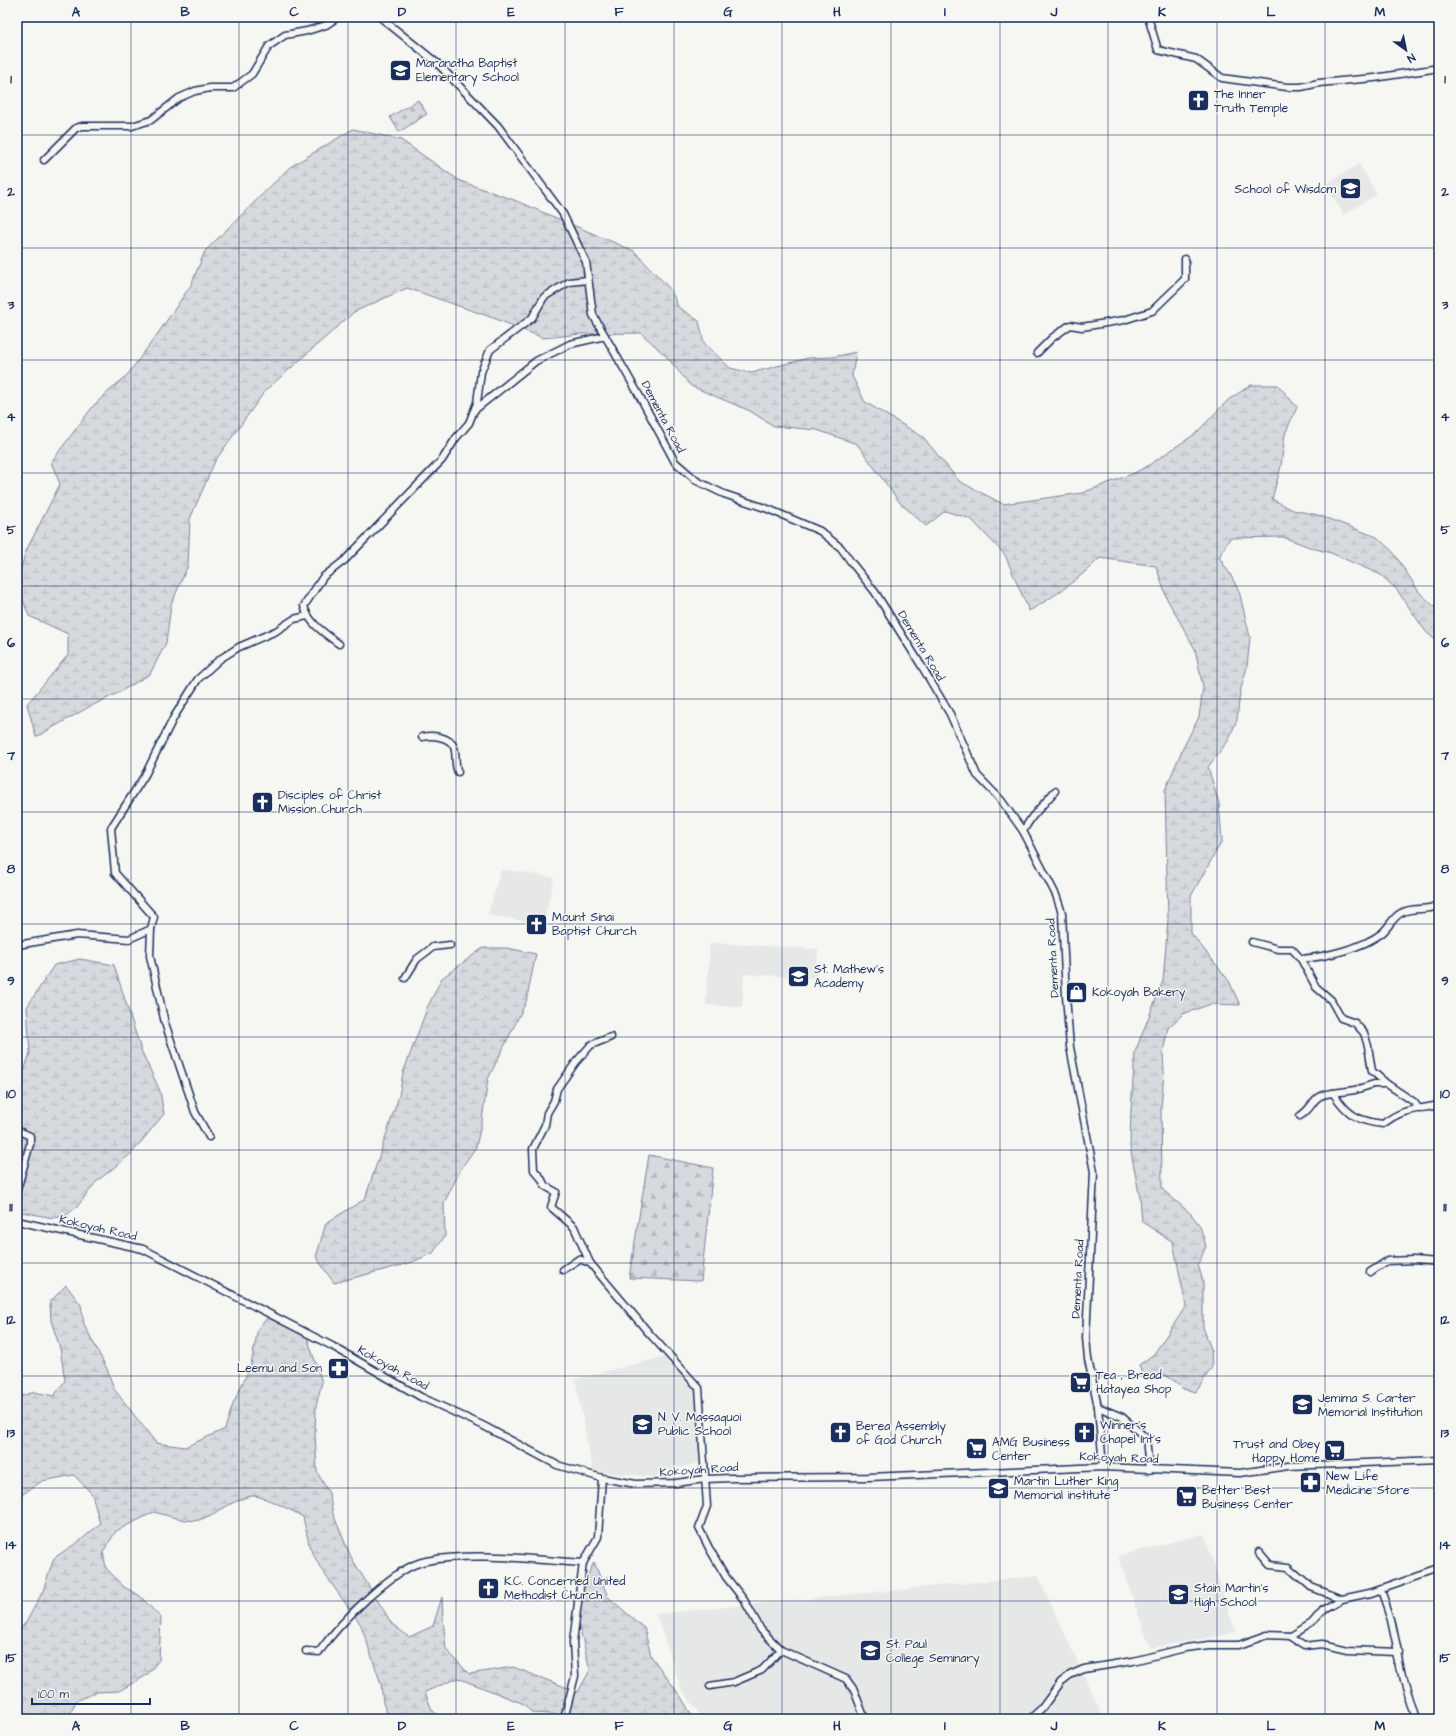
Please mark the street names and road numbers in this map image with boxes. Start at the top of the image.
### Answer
street label: Dementa Road [637,378,689,456]
street label: Dementa Road [893,608,949,684]
street label: Dementa Road [1042,918,1064,998]
street label: Kokoyah Road [57,1211,138,1246]
street label: Dementa Road [1067,1239,1089,1319]
street label: Kokoyah Road [354,1341,432,1395]
street label: Kokoyah Road [1079,1448,1159,1469]
street label: Kokoyah Road [659,1459,739,1482]

